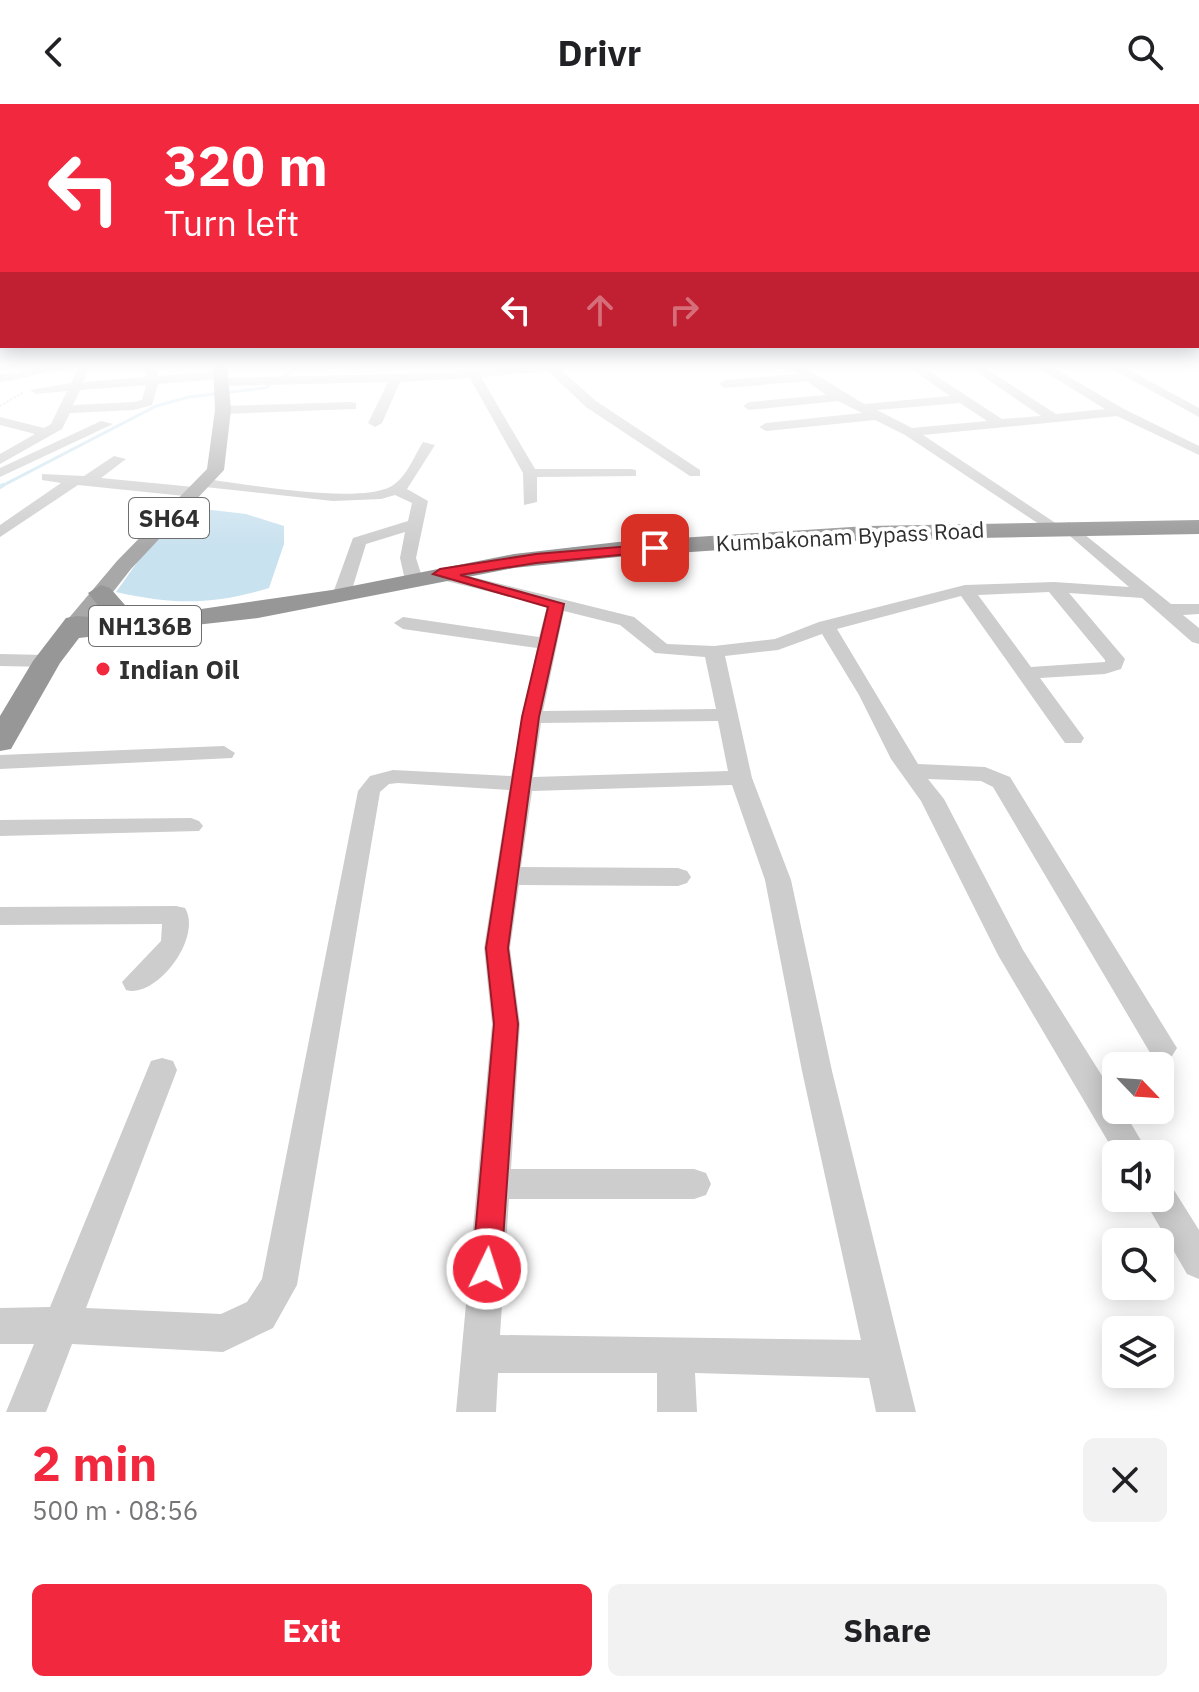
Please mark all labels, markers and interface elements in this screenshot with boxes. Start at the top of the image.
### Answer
text: Drivr [558,29,641,76]
icon: back [32,30,76,74]
icon: search [1123,30,1167,74]
text: 320 m [164,129,328,201]
icon: left [32,136,136,240]
text: Turn left [164,199,299,246]
icon: left [494,288,538,332]
icon: ahead [578,288,622,332]
icon: right [662,288,706,332]
road number: SH64 [129,498,209,538]
pin [621,514,689,582]
street label: Kumbakonam Bypass Road [715,514,985,558]
icon: arrive [633,526,677,570]
road number: NH136B [89,606,201,646]
place label: Indian Oil [119,652,239,686]
marker: Indian Oil [94,660,112,678]
north arrow [1102,1052,1174,1124]
map controls [1102,1052,1174,1388]
button: sound [1102,1140,1174,1212]
position arrow [445,1227,529,1311]
button: search [1102,1228,1174,1300]
button: layers [1102,1316,1174,1388]
text: 2 min [32,1432,157,1494]
button: close [1083,1438,1167,1522]
text: 500 m · 08:56 [32,1493,198,1527]
button: Exit [32,1584,592,1676]
button: Share [608,1584,1167,1676]

